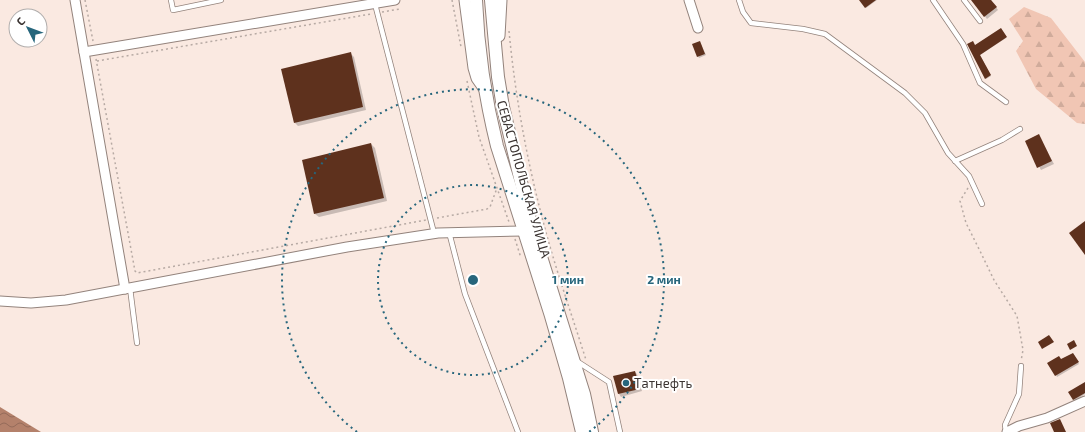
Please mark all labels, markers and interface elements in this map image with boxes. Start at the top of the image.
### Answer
north arrow [8,8,48,48]
text: С [13,14,28,28]
street label: СЕВАСТОПОЛЬСКАЯ УЛИЦА [494,98,554,260]
text: 1 мин [552,272,584,286]
text: 2 мин [647,272,681,286]
centre of rings [466,273,480,287]
place label: Татнефть [634,375,692,391]
marker: Татнефть [621,378,631,388]

